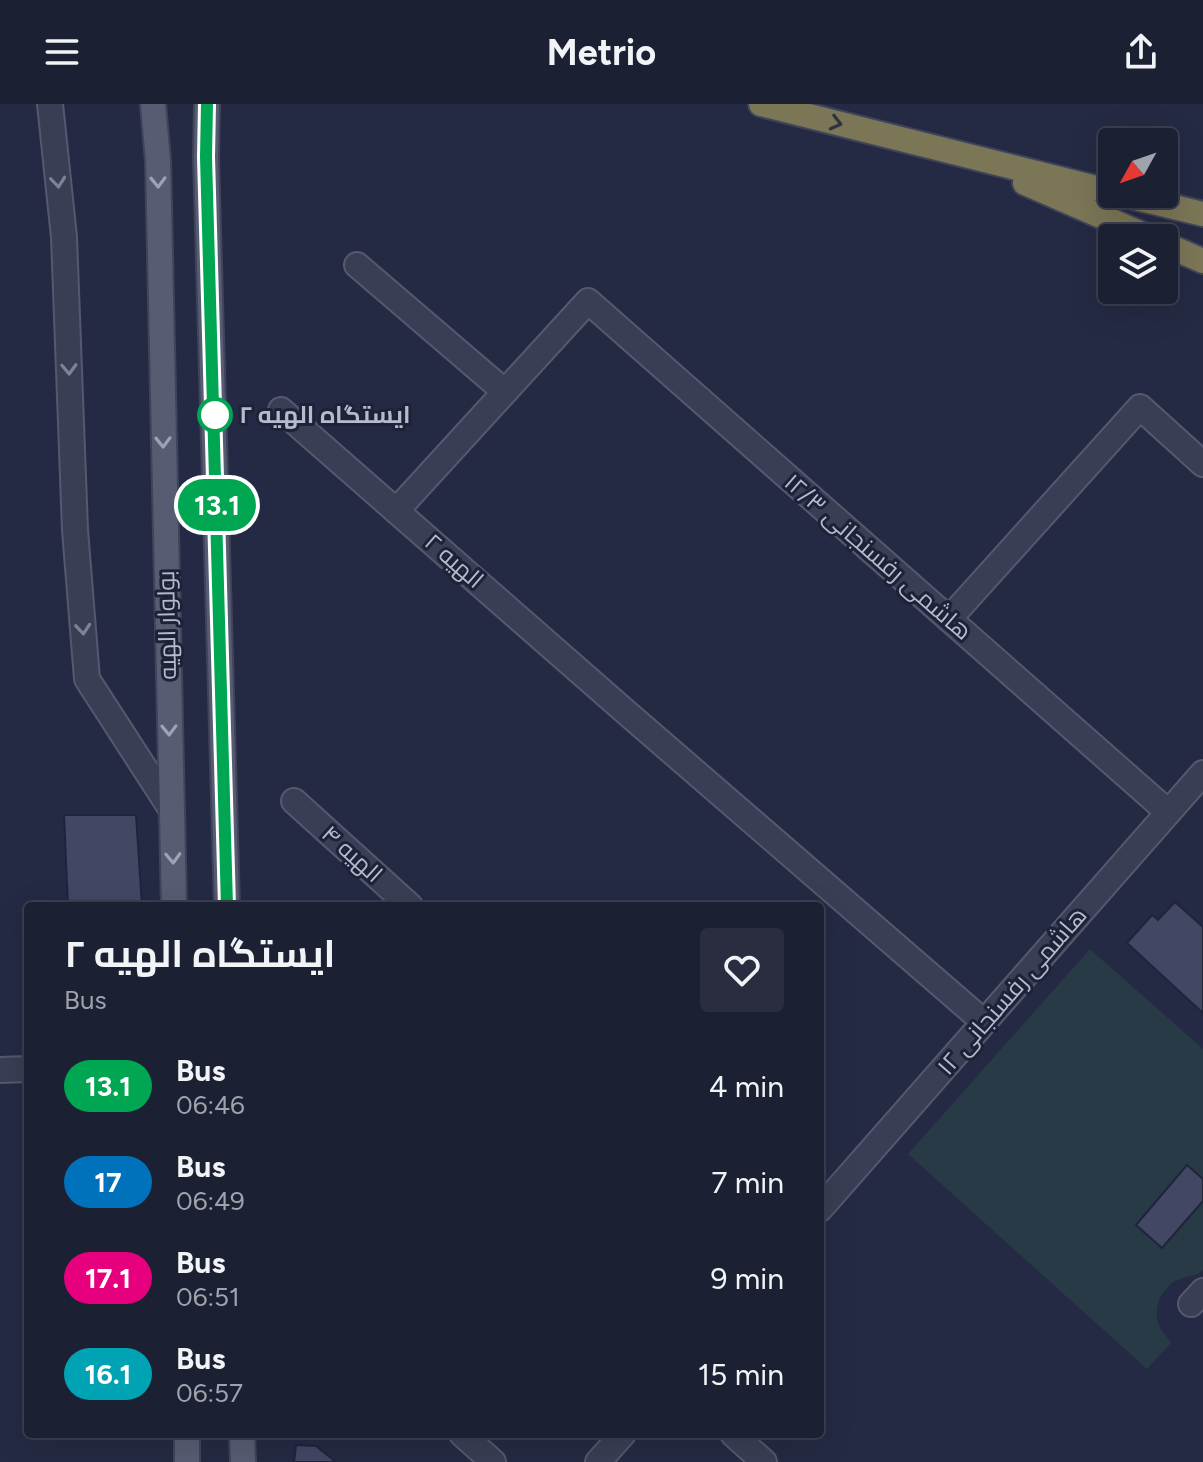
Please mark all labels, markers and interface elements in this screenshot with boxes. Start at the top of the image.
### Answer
icon: menu [40,30,84,74]
icon: share [1119,30,1163,74]
text: Metrio [547,31,656,74]
one-way arrow [829,114,843,131]
north arrow [1098,128,1178,208]
map controls [1098,128,1178,304]
one-way arrow [49,176,66,189]
one-way arrow [150,176,167,189]
button: layers [1098,224,1178,304]
one-way arrow [60,363,77,376]
marker: ایستگاه الهیه ۲ [198,398,232,432]
place label: ایستگاه الهیه ۲ [239,400,410,429]
one-way arrow [155,436,172,449]
street label: هاشمی رفسنجانی ۱۲/۳ [779,467,978,646]
line badge: 13.1 [161,479,273,531]
text: 13.1 [194,488,240,522]
street label: الهیه ۲ [419,527,490,594]
street label: بولوار الهیه [151,570,182,680]
one-way arrow [74,623,91,636]
one-way arrow [161,724,178,737]
street label: الهیه ۴ [316,819,389,888]
one-way arrow [164,852,181,865]
street label: هاشمی رفسنجانی ۱۲ [931,901,1092,1081]
button: heart [700,928,784,1012]
text: ایستگاه الهیه ۲ [64,931,335,977]
text: Bus [64,984,107,1016]
text: Bus [176,1052,225,1089]
text: 4 min [709,1068,784,1105]
text: 13.1 [85,1069,131,1103]
text: 06:46 [176,1089,245,1121]
text: Bus [176,1148,225,1185]
text: 7 min [711,1164,784,1201]
text: 17 [94,1165,122,1199]
text: 06:49 [176,1185,245,1217]
text: Bus [176,1244,225,1281]
text: 9 min [710,1260,784,1297]
text: 17.1 [85,1261,131,1295]
text: 06:51 [176,1281,240,1313]
text: Bus [176,1340,225,1377]
text: 15 min [698,1356,784,1393]
text: 16.1 [85,1357,131,1391]
text: 06:57 [176,1377,243,1409]

